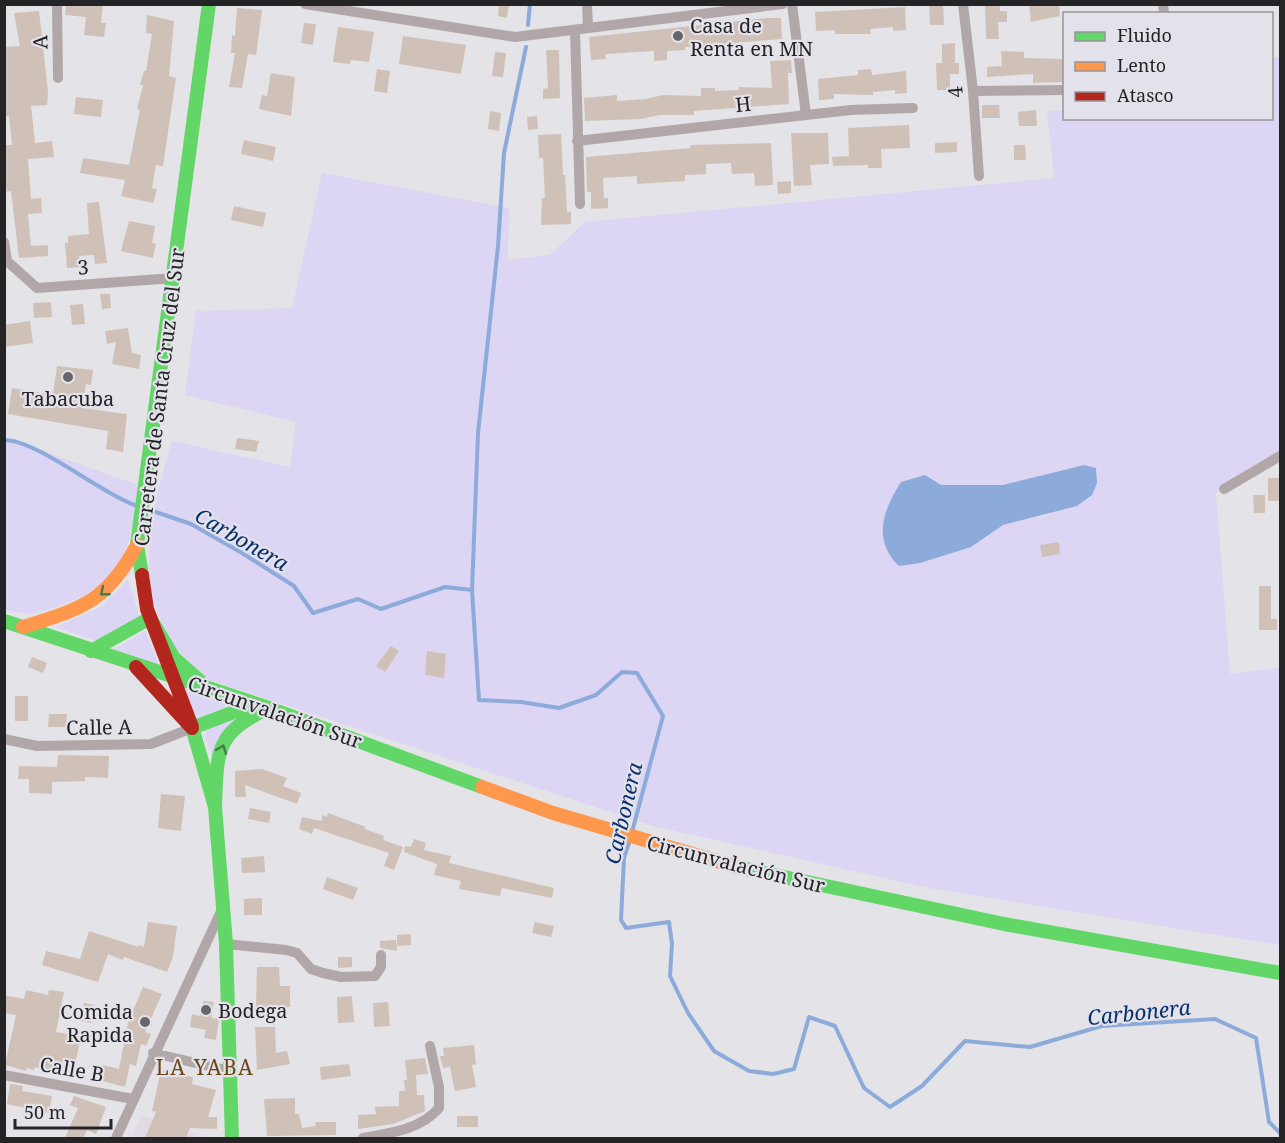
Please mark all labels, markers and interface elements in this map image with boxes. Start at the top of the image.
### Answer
place label: Casa de Renta en MN [690,12,813,62]
legend [1063,12,1273,120]
text: Fluido [1117,23,1172,47]
marker: Casa de Renta en MN [671,29,685,43]
street label: A [26,34,54,49]
text: Lento [1117,53,1166,77]
text: Atasco [1117,83,1174,107]
street label: 4 [941,85,969,99]
street label: H [734,90,752,118]
street label: Carretera de Santa Cruz del Sur [127,246,191,548]
street label: 3 [76,253,90,281]
marker: Tabacuba [61,370,75,384]
place label: Tabacuba [22,385,114,412]
water label: Carbonera [190,501,295,577]
one-way arrow [100,585,111,596]
street label: Circunvalación Sur [184,669,366,755]
street label: Calle A [66,713,133,741]
one-way arrow [215,745,228,755]
water label: Carbonera [598,759,648,867]
street label: Circunvalación Sur [644,829,828,899]
water label: Carbonera [1086,993,1193,1031]
place label: Bodega [218,997,288,1024]
place label: Comida Rapida [60,998,133,1048]
marker: Bodega [199,1003,213,1017]
marker: Comida Rapida [138,1015,152,1029]
street label: Calle B [38,1050,106,1088]
district label: LA YABA [156,1053,254,1081]
scale bar [15,1092,111,1130]
text: 50 m [24,1100,66,1124]

